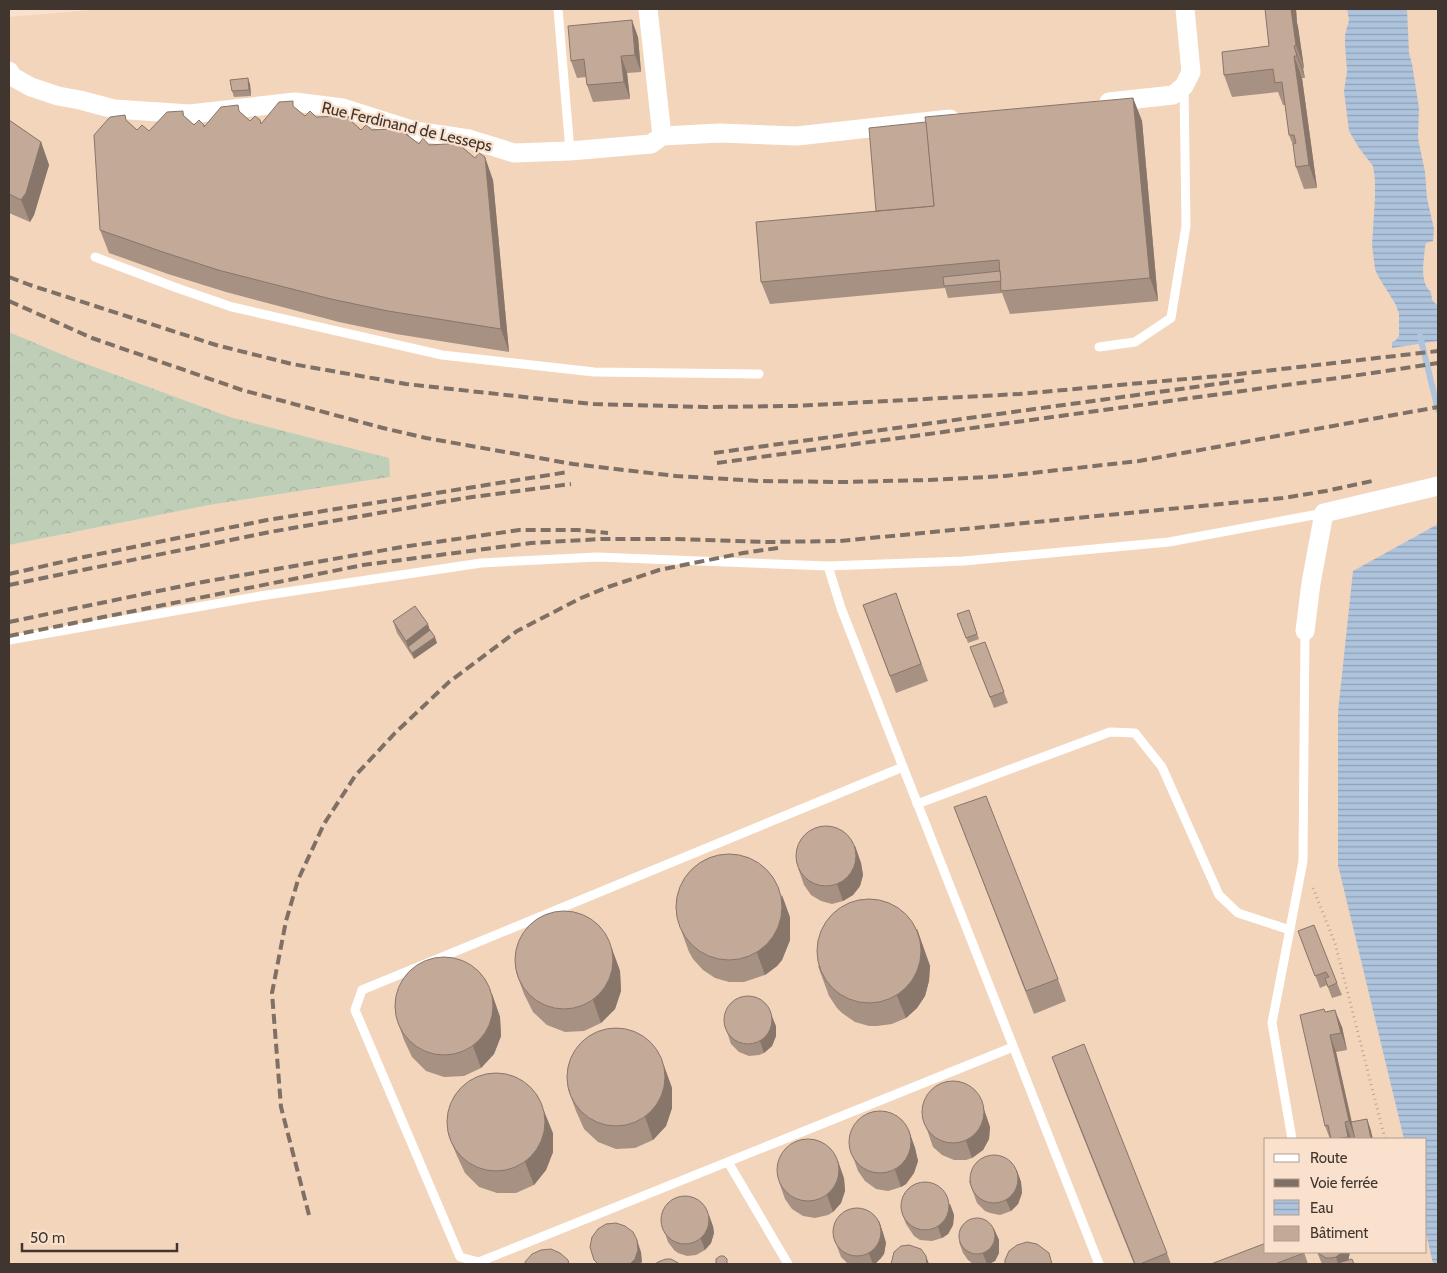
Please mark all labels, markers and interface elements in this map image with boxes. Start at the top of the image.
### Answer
street label: Rue Ferdinand de Lesseps [320,98,494,155]
legend [1264,1138,1427,1253]
text: Route [1310,1149,1348,1167]
text: Voie ferrée [1310,1174,1378,1192]
text: Eau [1310,1199,1333,1217]
scale bar [22,1220,178,1252]
text: Bâtiment [1310,1224,1368,1242]
text: 50 m [30,1229,65,1247]

